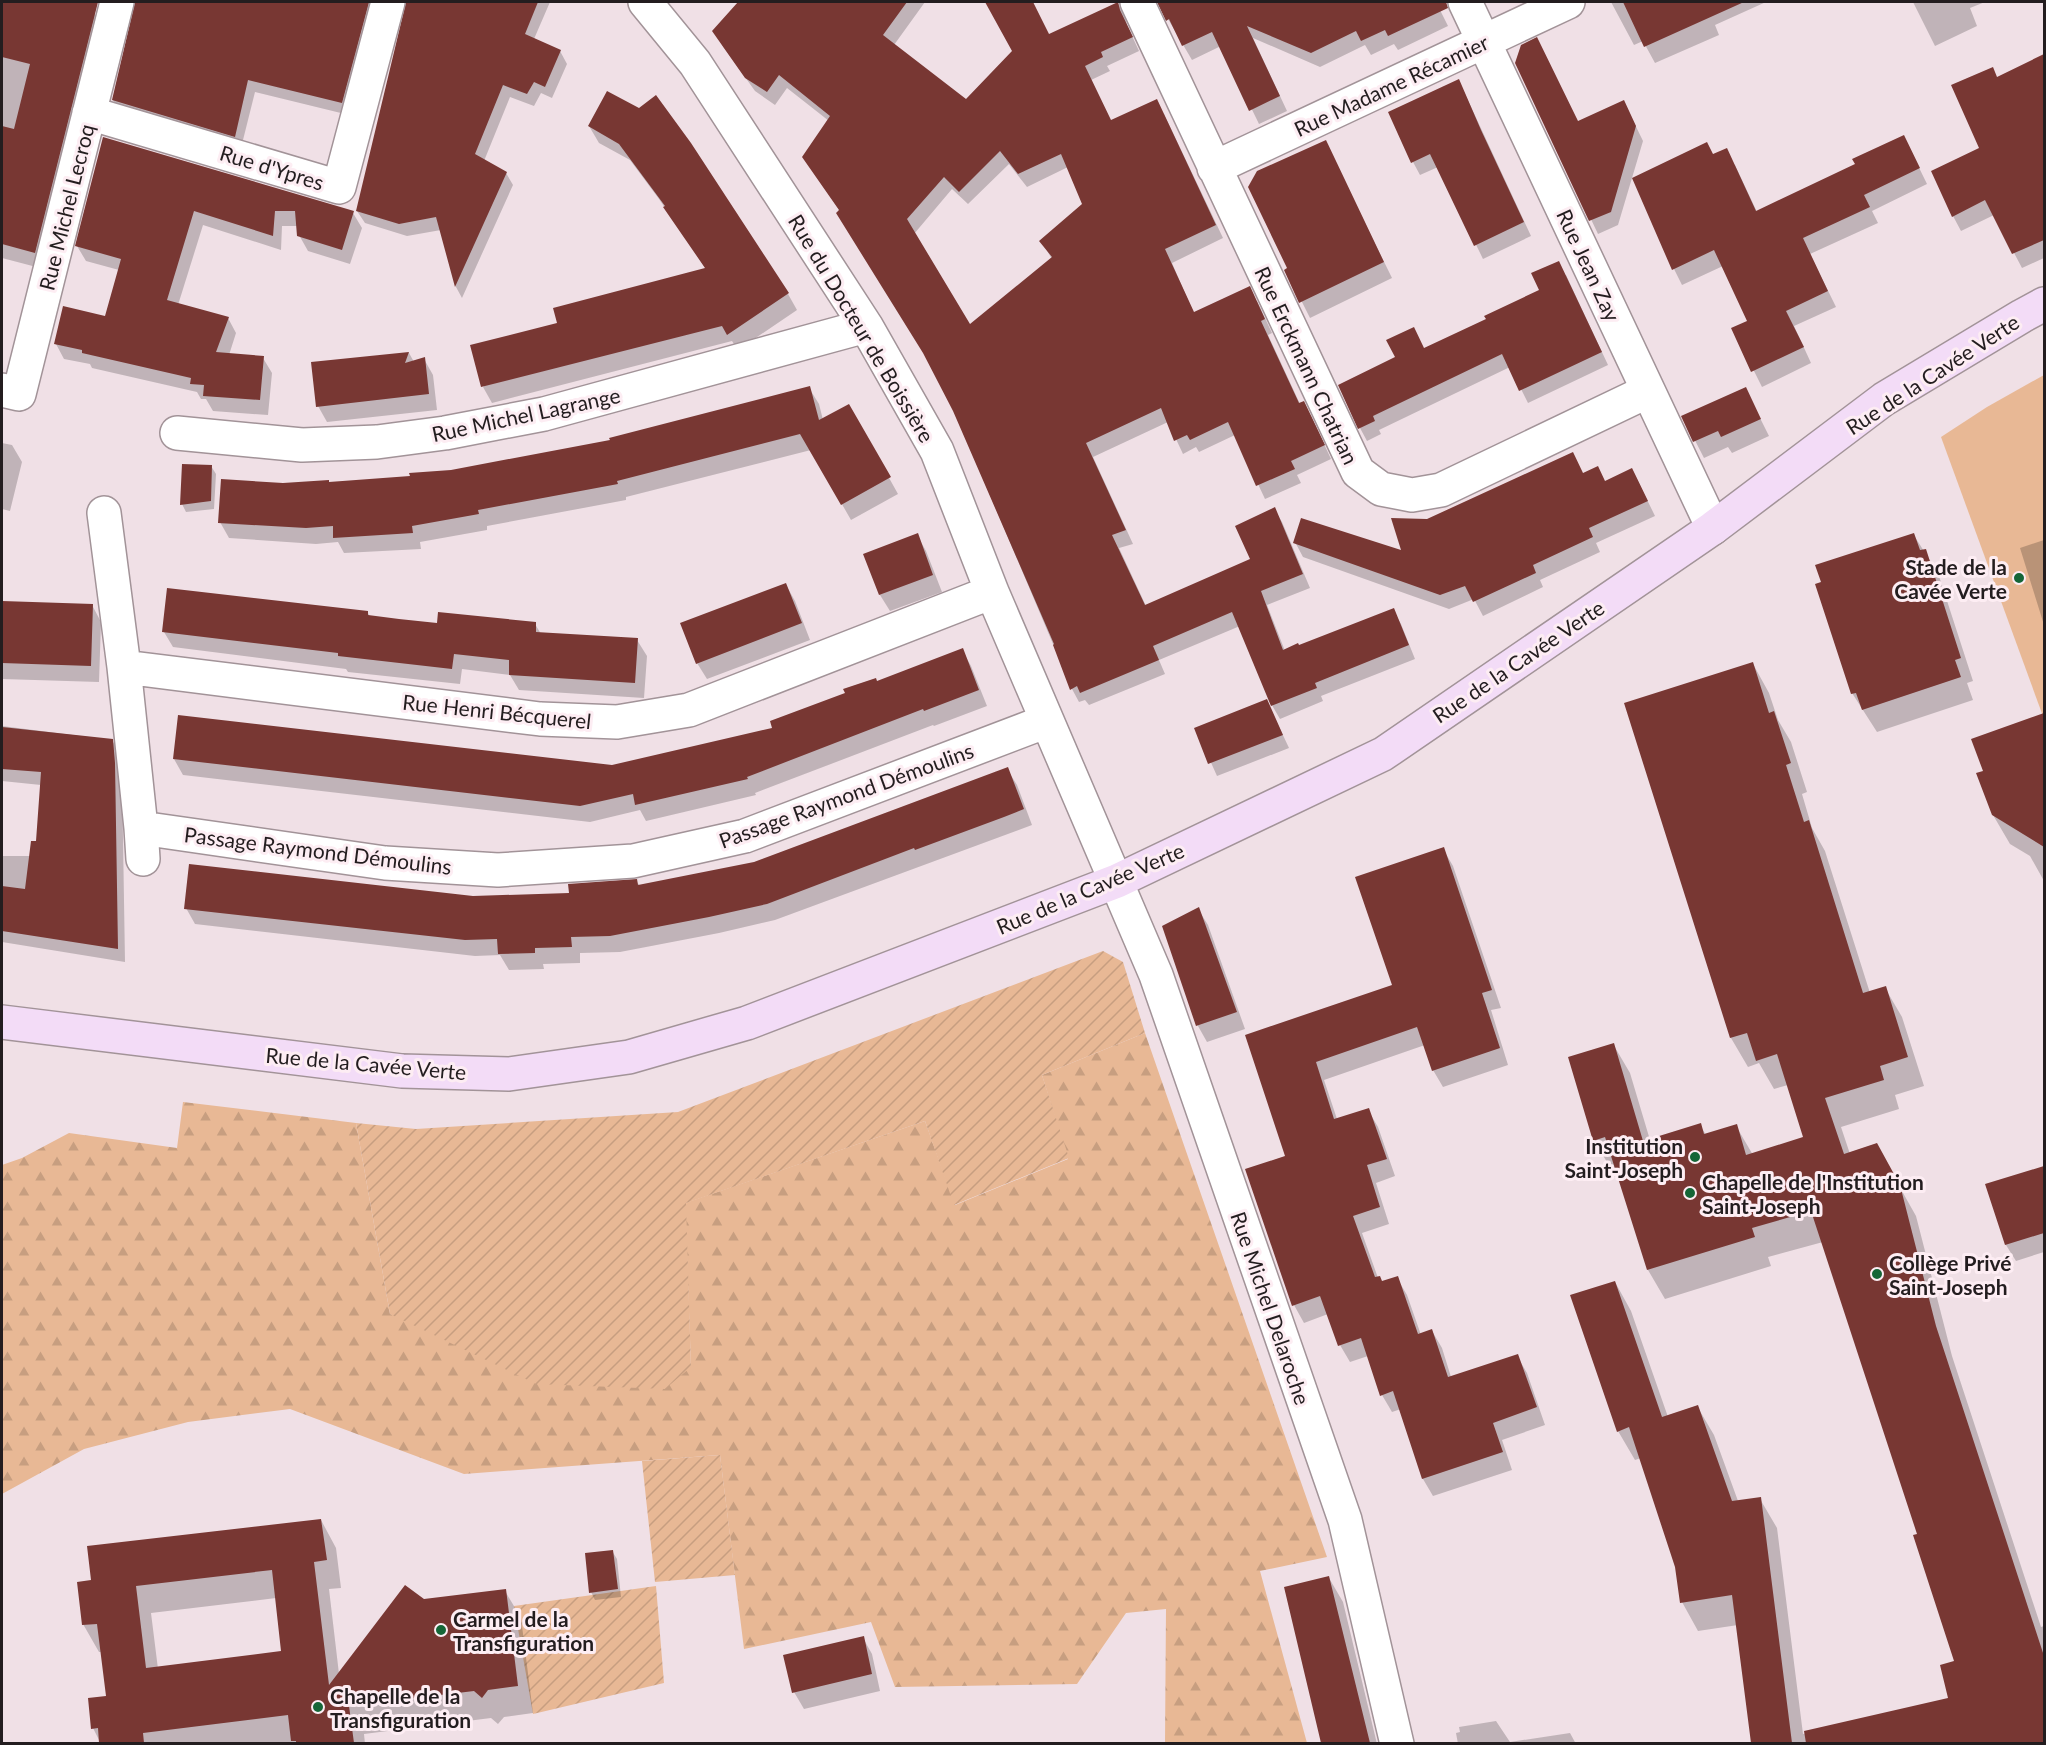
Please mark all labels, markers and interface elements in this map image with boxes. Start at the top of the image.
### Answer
street label: Rue Madame Récamier [1290,29,1492,141]
street label: Rue Michel Lecroq [33,121,99,293]
street label: Rue d'Ypres [217,139,327,195]
street label: Rue Jean Zay [1552,205,1626,325]
street label: Rue du Docteur de Boissière [784,209,940,447]
street label: Rue Erckmann Chatrian [1250,262,1364,468]
street label: Rue de la Cavée Verte [1841,309,2023,439]
street label: Rue Michel Lagrange [429,382,623,446]
place label: Stade de la Cavée Verte [1894,554,2007,603]
marker: Stade de la Cavée Verte [2012,571,2026,585]
street label: Rue de la Cavée Verte [1428,594,1608,728]
street label: Rue Henri Bécquerel [401,689,593,733]
street label: Passage Raymond Démoulins [715,737,977,853]
street label: Passage Raymond Démoulins [183,821,453,879]
street label: Rue de la Cavée Verte [992,837,1188,939]
street label: Rue de la Cavée Verte [265,1042,467,1084]
place label: Institution Saint-Joseph [1564,1133,1683,1182]
marker: Institution Saint-Joseph [1688,1150,1702,1164]
place label: Chapelle de l'Institution Saint-Joseph [1702,1169,1924,1218]
marker: Chapelle de l'Institution Saint-Joseph [1683,1186,1697,1200]
street label: Rue Michel Delaroche [1226,1208,1316,1408]
place label: Collège Privé Saint-Joseph [1889,1250,2012,1299]
marker: Collège Privé Saint-Joseph [1870,1267,1884,1281]
place label: Carmel de la Transfiguration [453,1606,594,1655]
marker: Carmel de la Transfiguration [434,1623,448,1637]
place label: Chapelle de la Transfiguration [330,1683,471,1732]
marker: Chapelle de la Transfiguration [311,1700,325,1714]

